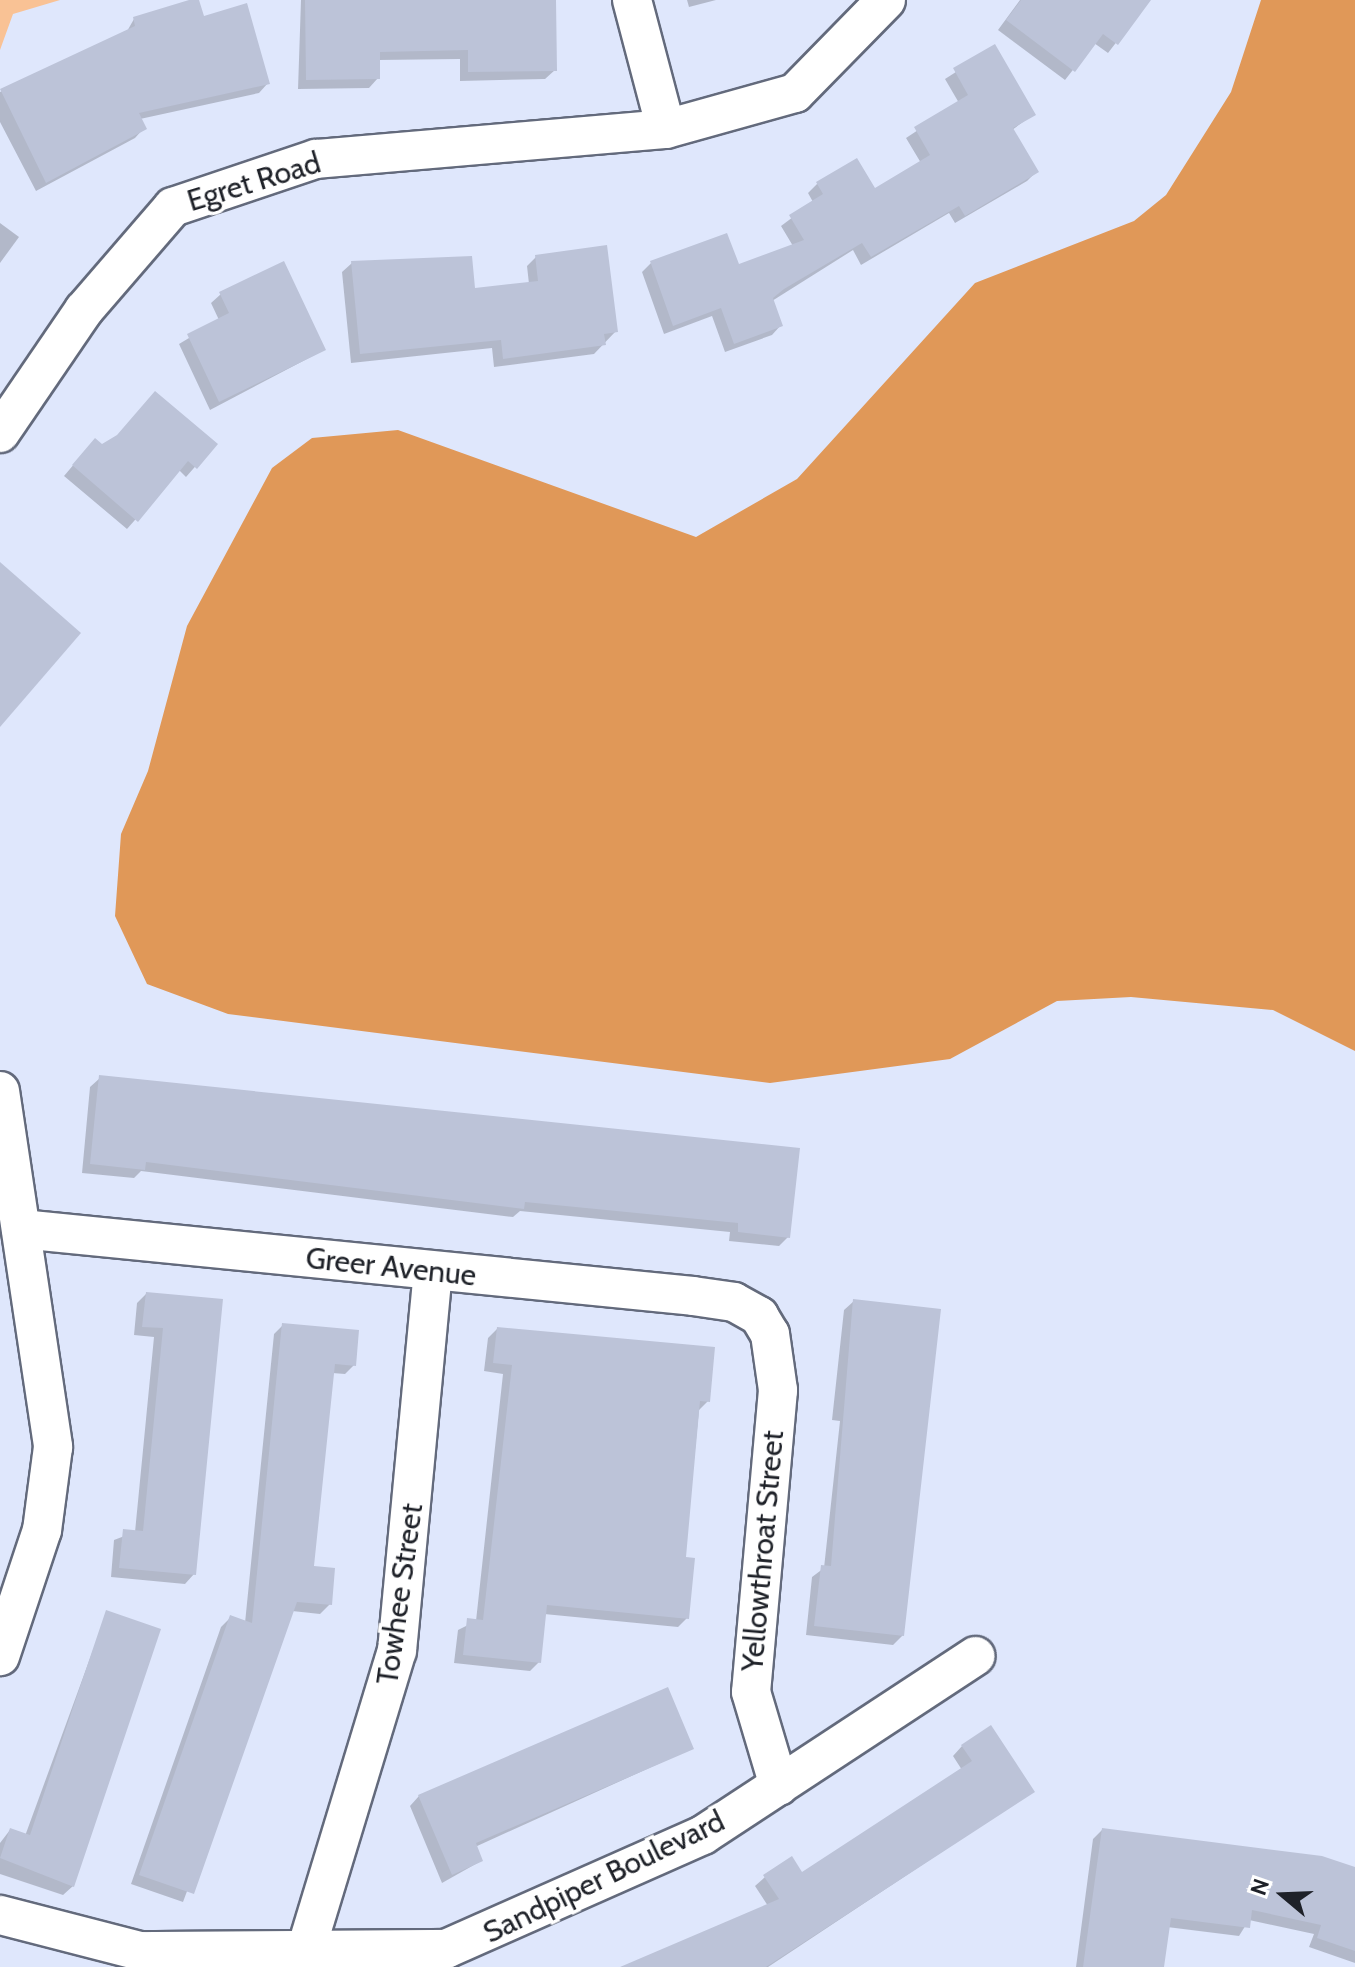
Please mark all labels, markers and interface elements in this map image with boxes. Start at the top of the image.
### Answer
street label: Egret Road [183,145,325,219]
street label: Greer Avenue [304,1240,478,1294]
street label: Yellowthroat Street [735,1429,791,1673]
street label: Towhee Street [369,1501,431,1687]
street label: Sandpiper Boulevard [478,1803,730,1951]
north arrow [1243,1855,1323,1935]
text: N [1245,1875,1275,1899]

